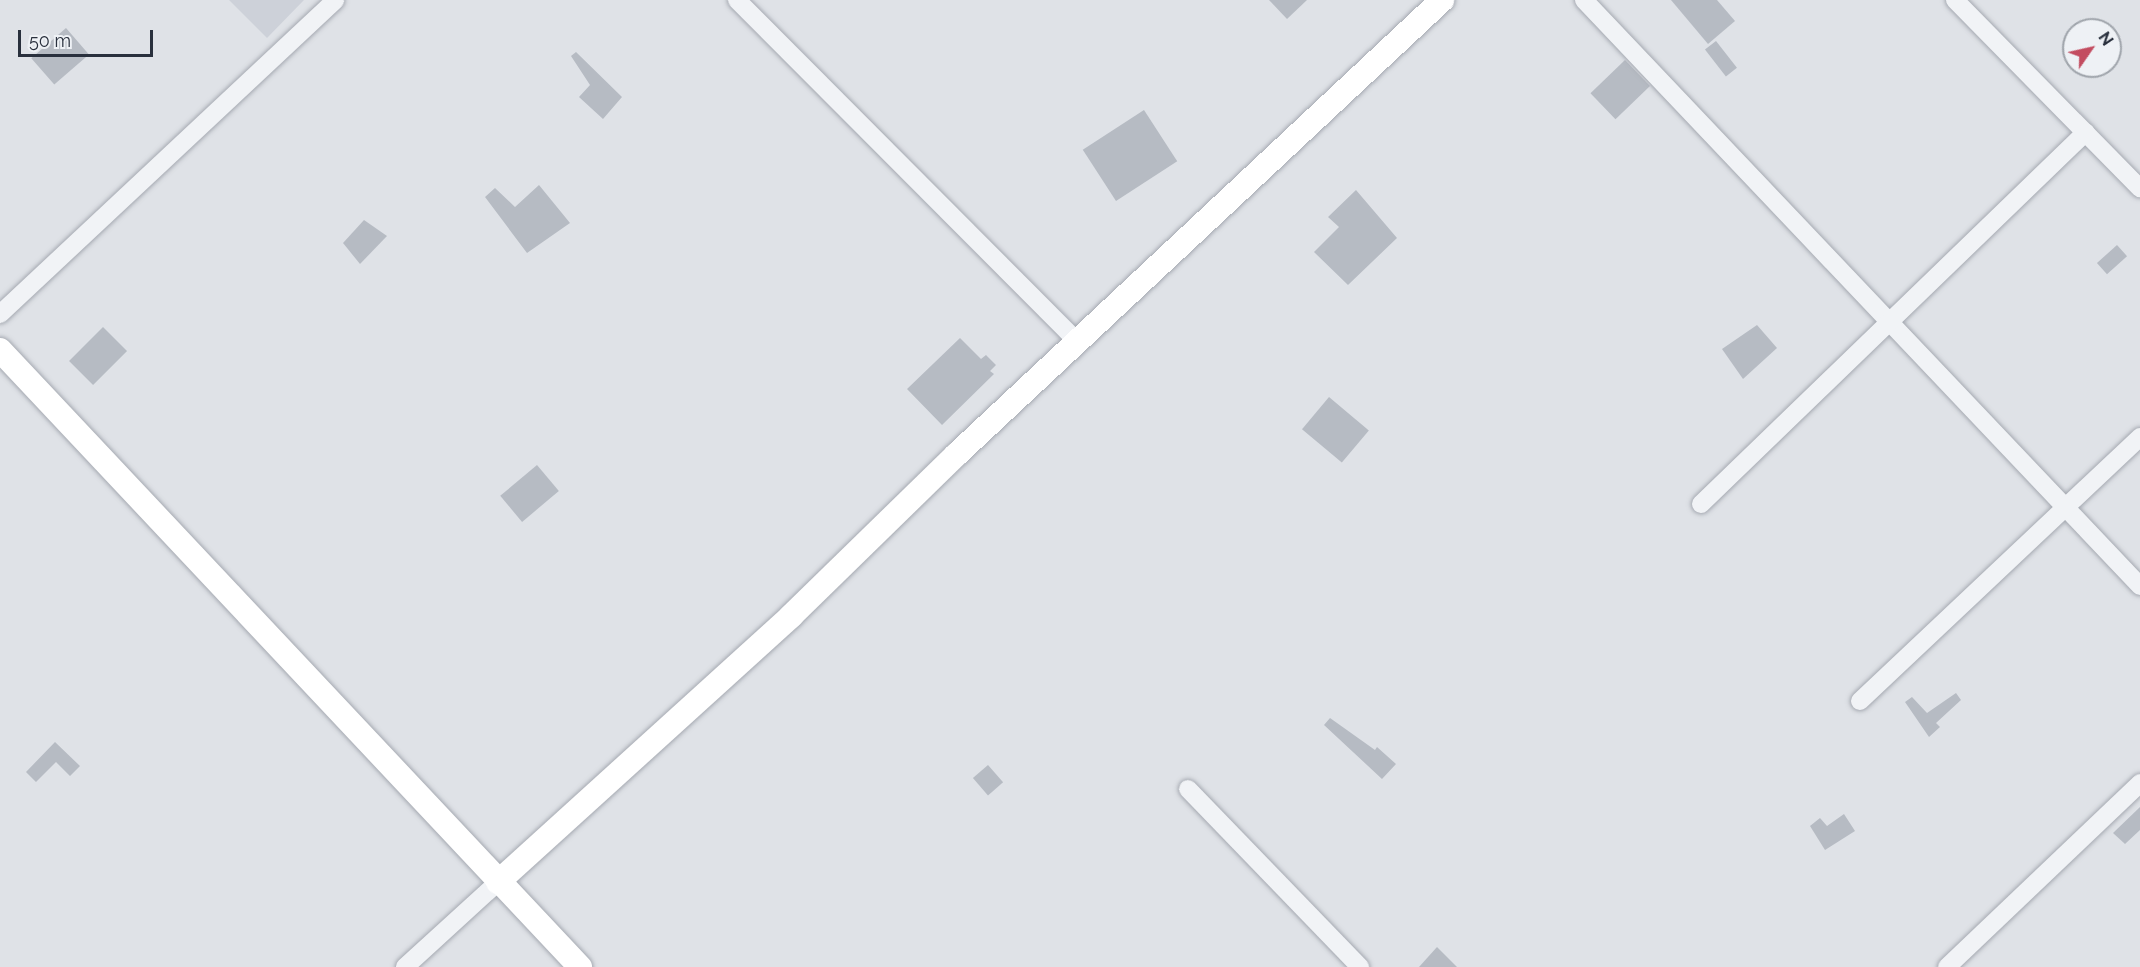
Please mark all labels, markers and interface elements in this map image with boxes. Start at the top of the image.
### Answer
scale bar [21,18,156,56]
north arrow [2062,18,2122,78]
text: N [2094,28,2117,49]
text: 50 m [29,30,71,51]

